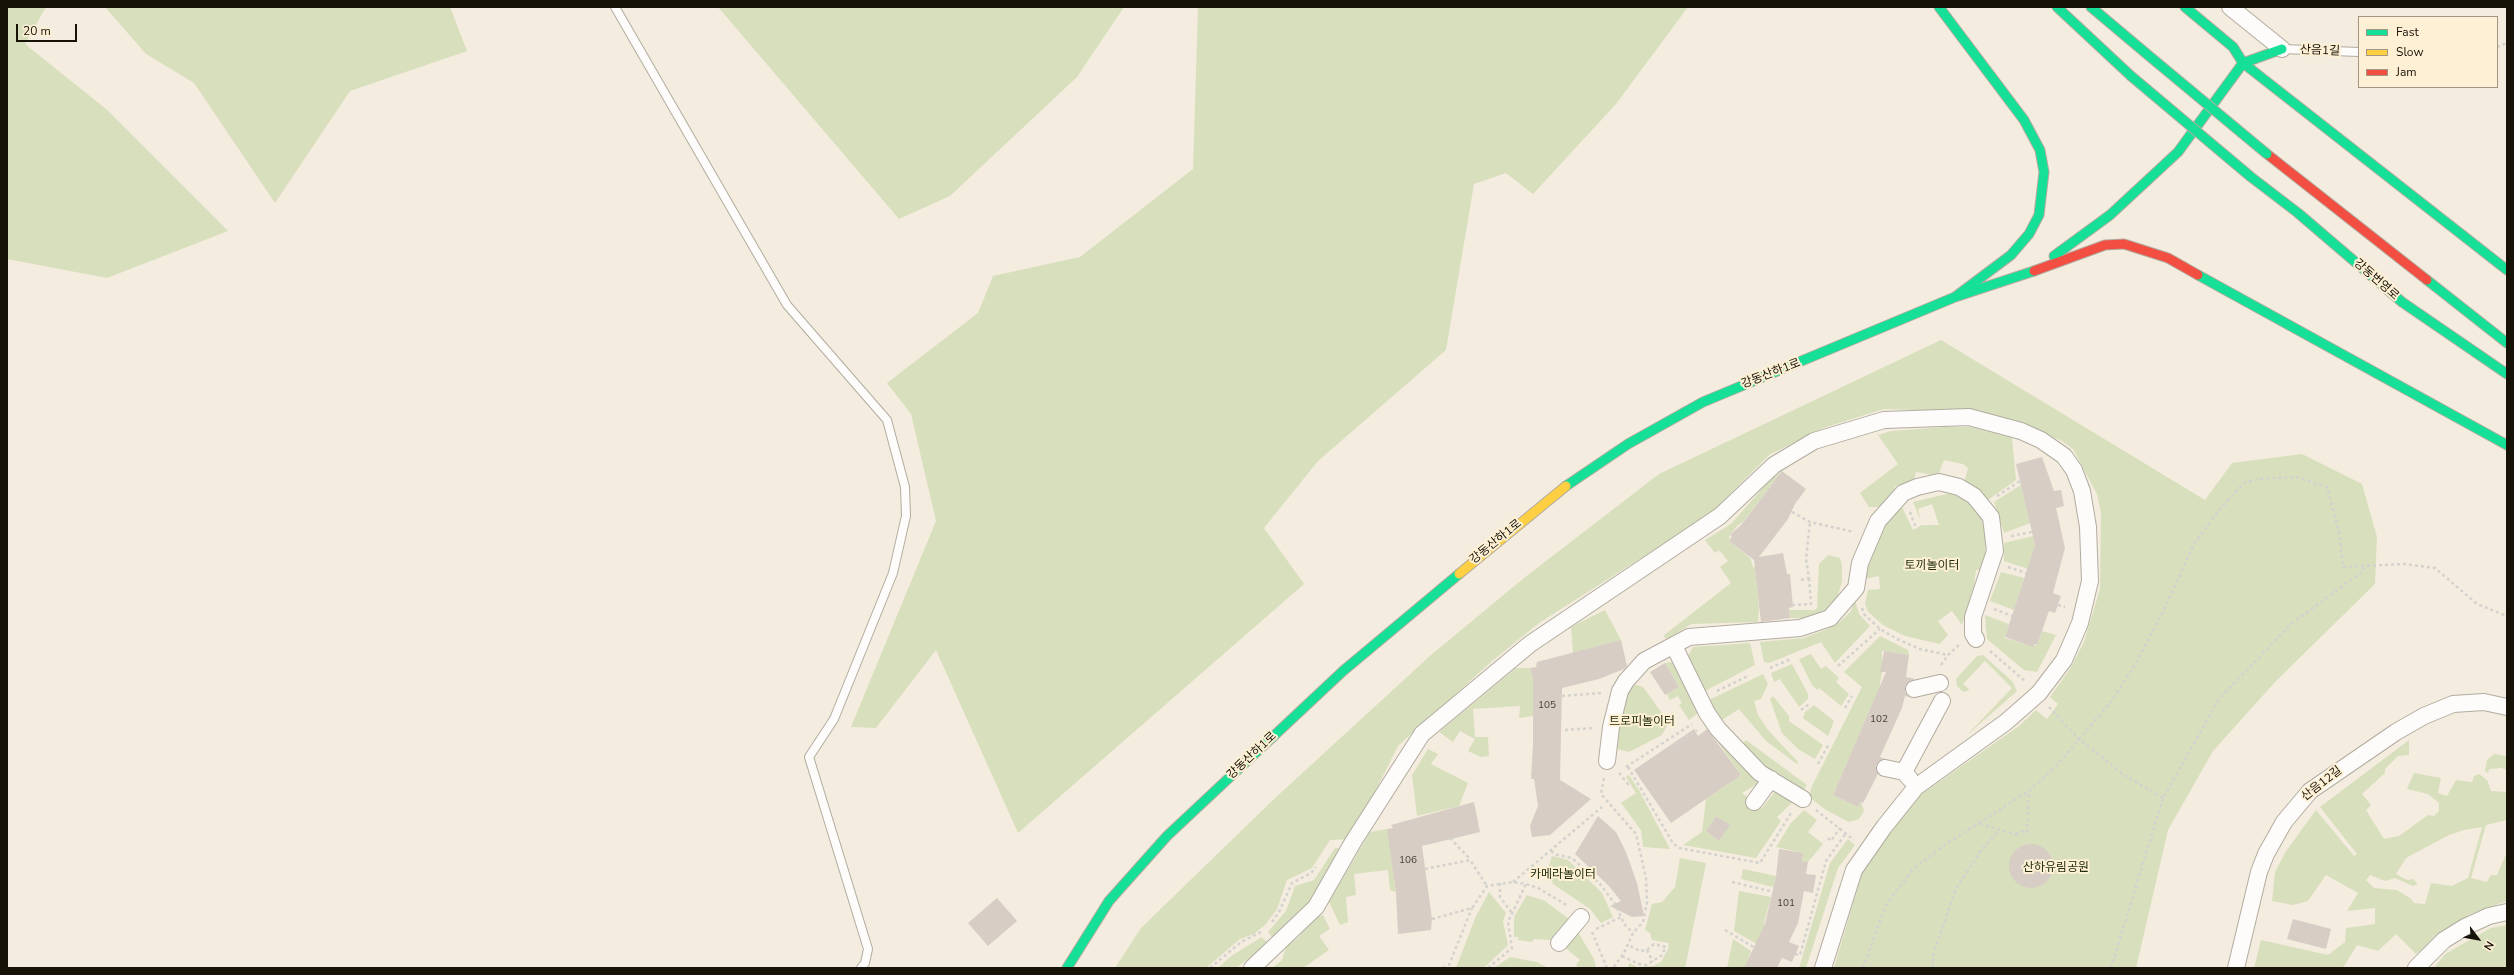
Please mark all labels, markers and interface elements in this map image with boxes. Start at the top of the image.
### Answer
scale bar [18,16,79,42]
legend [2358,16,2498,88]
text: 20 m [23,23,51,39]
text: Fast [2396,24,2419,40]
street label: 산음1길 [2300,43,2340,59]
text: Slow [2396,44,2424,60]
text: Jam [2396,64,2417,80]
street label: 강동번영로 [2350,256,2402,304]
street label: 강동산하1로 [1739,356,1803,392]
street label: 강동산하1로 [1467,517,1525,567]
park label: 토끼놀이터 [1904,559,1960,573]
house number: 105 [1538,700,1556,712]
house number: 102 [1870,714,1888,726]
park label: 트로피놀이터 [1609,715,1675,729]
street label: 강동산하1로 [1224,729,1280,783]
street label: 산음12길 [2299,764,2345,804]
house number: 106 [1399,855,1417,867]
park label: 산하유림공원 [2023,861,2089,875]
park label: 카메라놀이터 [1530,868,1596,882]
house number: 101 [1777,898,1795,910]
north arrow [2458,919,2498,959]
text: N [2480,938,2497,953]

